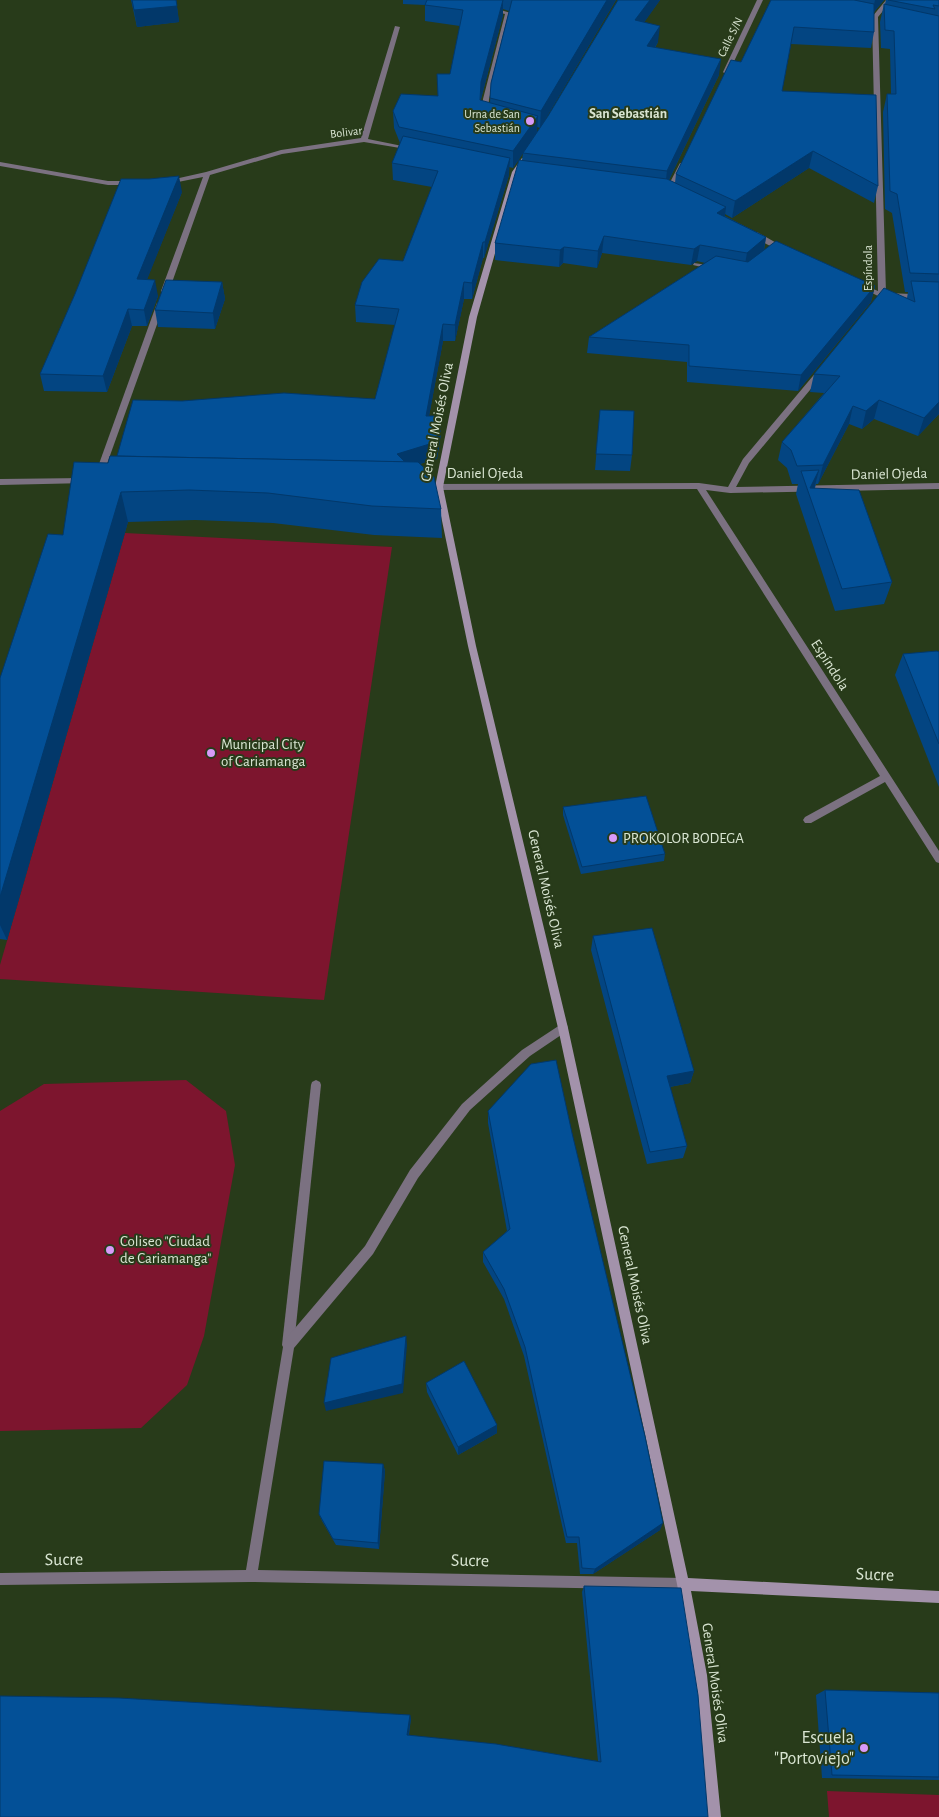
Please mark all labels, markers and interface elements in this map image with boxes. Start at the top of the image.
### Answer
street label: Calle S/N [715,15,745,59]
district label: San Sebastián [589,107,667,121]
place label: Urna de San Sebastián [464,108,520,134]
marker: Urna de San Sebastián [524,115,536,127]
street label: Bolivar [329,124,363,140]
street label: Espíndola [862,245,874,291]
street label: General Moisés Oliva [418,361,456,483]
street label: Daniel Ojeda [447,466,523,481]
street label: Daniel Ojeda [851,466,927,482]
street label: Espíndola [808,637,852,693]
place label: Municipal City of Cariamanga [221,737,306,769]
marker: Municipal City of Cariamanga [205,747,217,759]
street label: General Moisés Oliva [525,828,567,950]
place label: PROKOLOR BODEGA [623,831,744,846]
marker: PROKOLOR BODEGA [607,832,619,844]
street label: General Moisés Oliva [615,1224,655,1346]
place label: Coliseo "Ciudad de Cariamanga" [120,1234,211,1266]
marker: Coliseo "Ciudad de Cariamanga" [104,1244,116,1256]
street label: Sucre [45,1551,83,1569]
street label: Sucre [451,1552,489,1570]
street label: Sucre [855,1565,895,1585]
street label: General Moisés Oliva [699,1622,731,1744]
place label: Escuela "Portoviejo" [774,1729,854,1768]
marker: Escuela "Portoviejo" [858,1742,870,1754]

